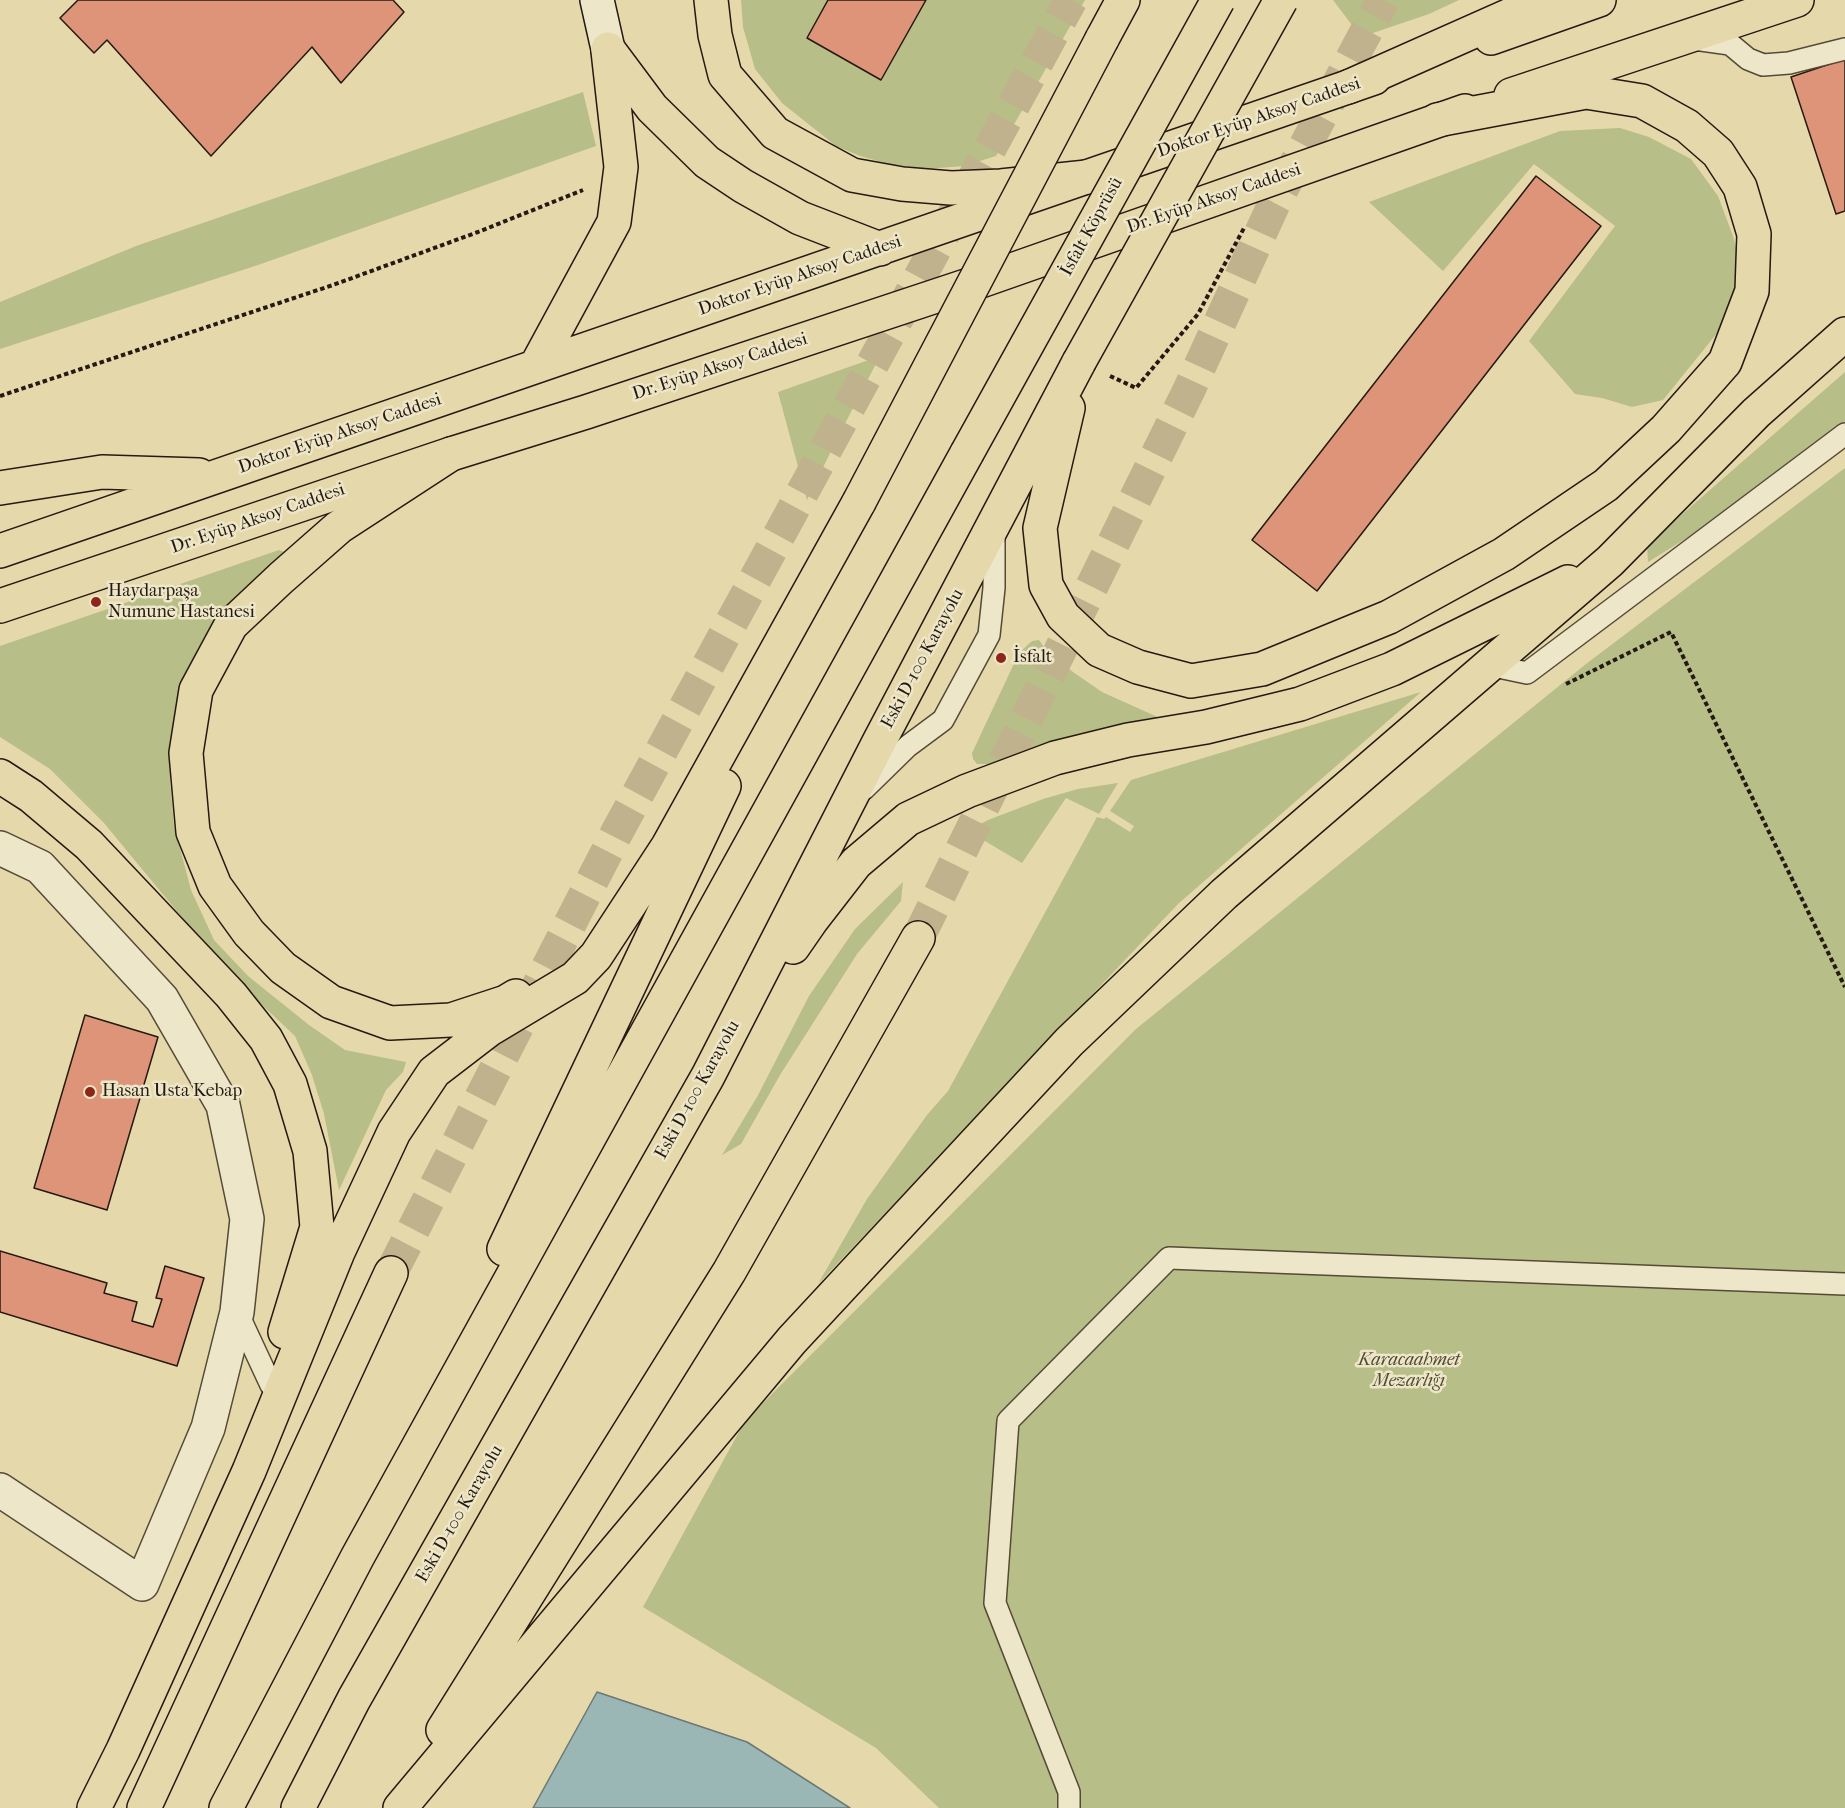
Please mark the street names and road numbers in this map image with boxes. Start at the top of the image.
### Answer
street label: Doktor Eyüp Aksoy Caddesi [1155,73,1363,163]
street label: Dr. Eyüp Aksoy Caddesi [1124,159,1304,239]
street label: İsfalt Köprüsü [1056,174,1128,280]
street label: Doktor Eyüp Aksoy Caddesi [696,231,904,321]
street label: Dr. Eyüp Aksoy Caddesi [630,329,810,405]
street label: Doktor Eyüp Aksoy Caddesi [236,389,444,479]
street label: Dr. Eyüp Aksoy Caddesi [168,479,348,559]
street label: Eski D-100 Karayolu [877,585,969,733]
street label: Eski D-100 Karayolu [651,1017,745,1163]
street label: Eski D-100 Karayolu [412,1441,508,1587]

